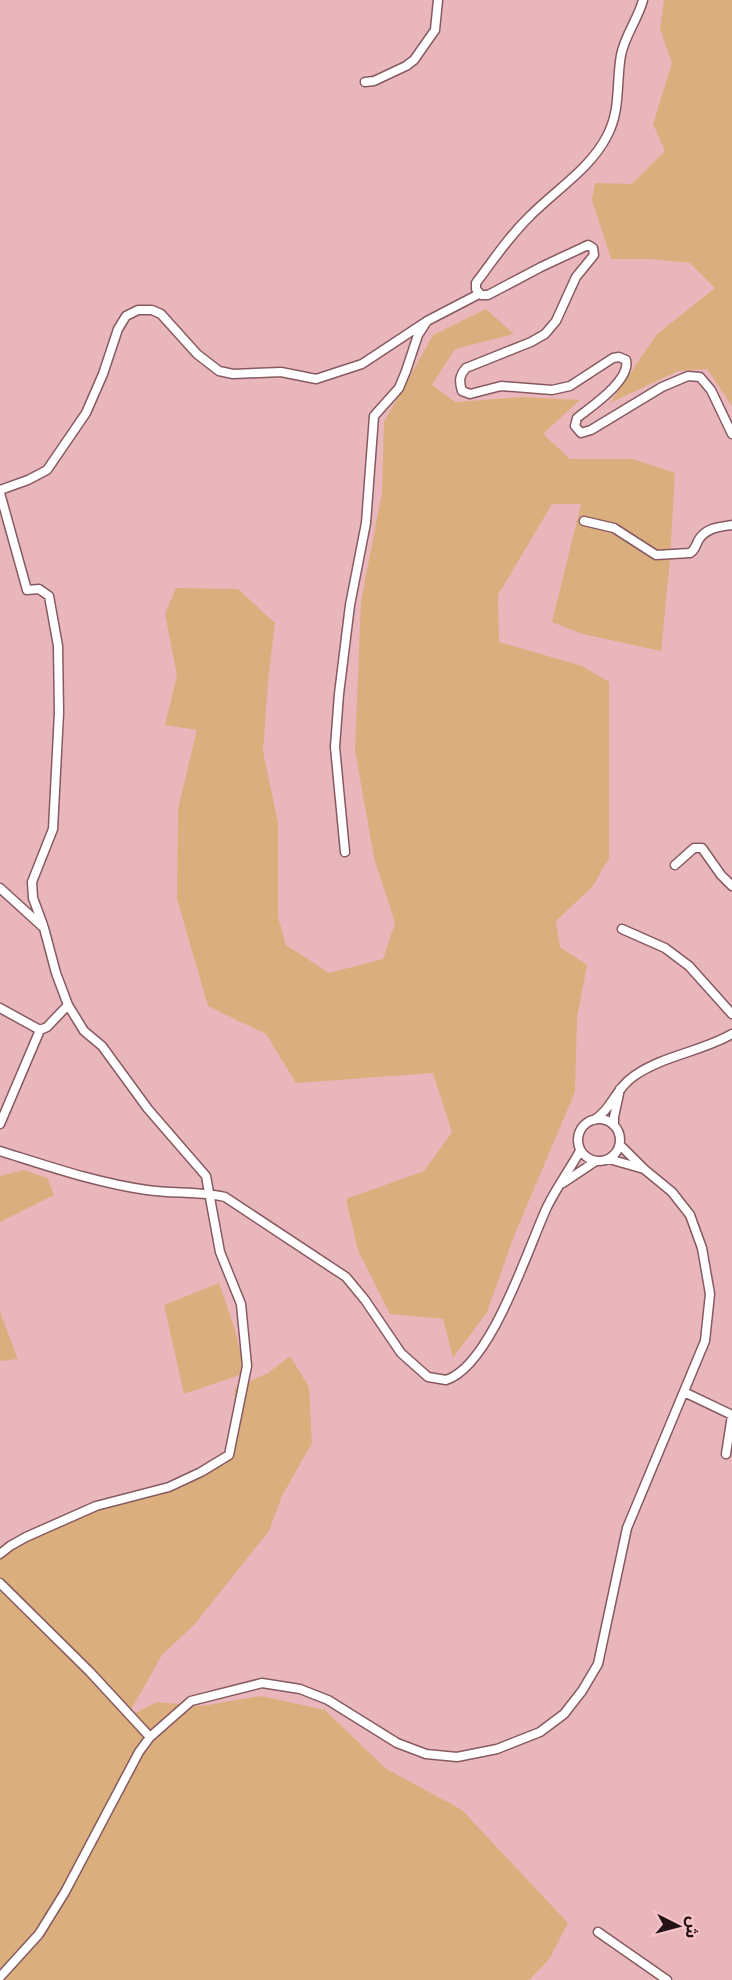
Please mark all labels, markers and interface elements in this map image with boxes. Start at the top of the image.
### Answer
north arrow [648,1896,708,1956]
text: ش [682,1916,704,1940]

